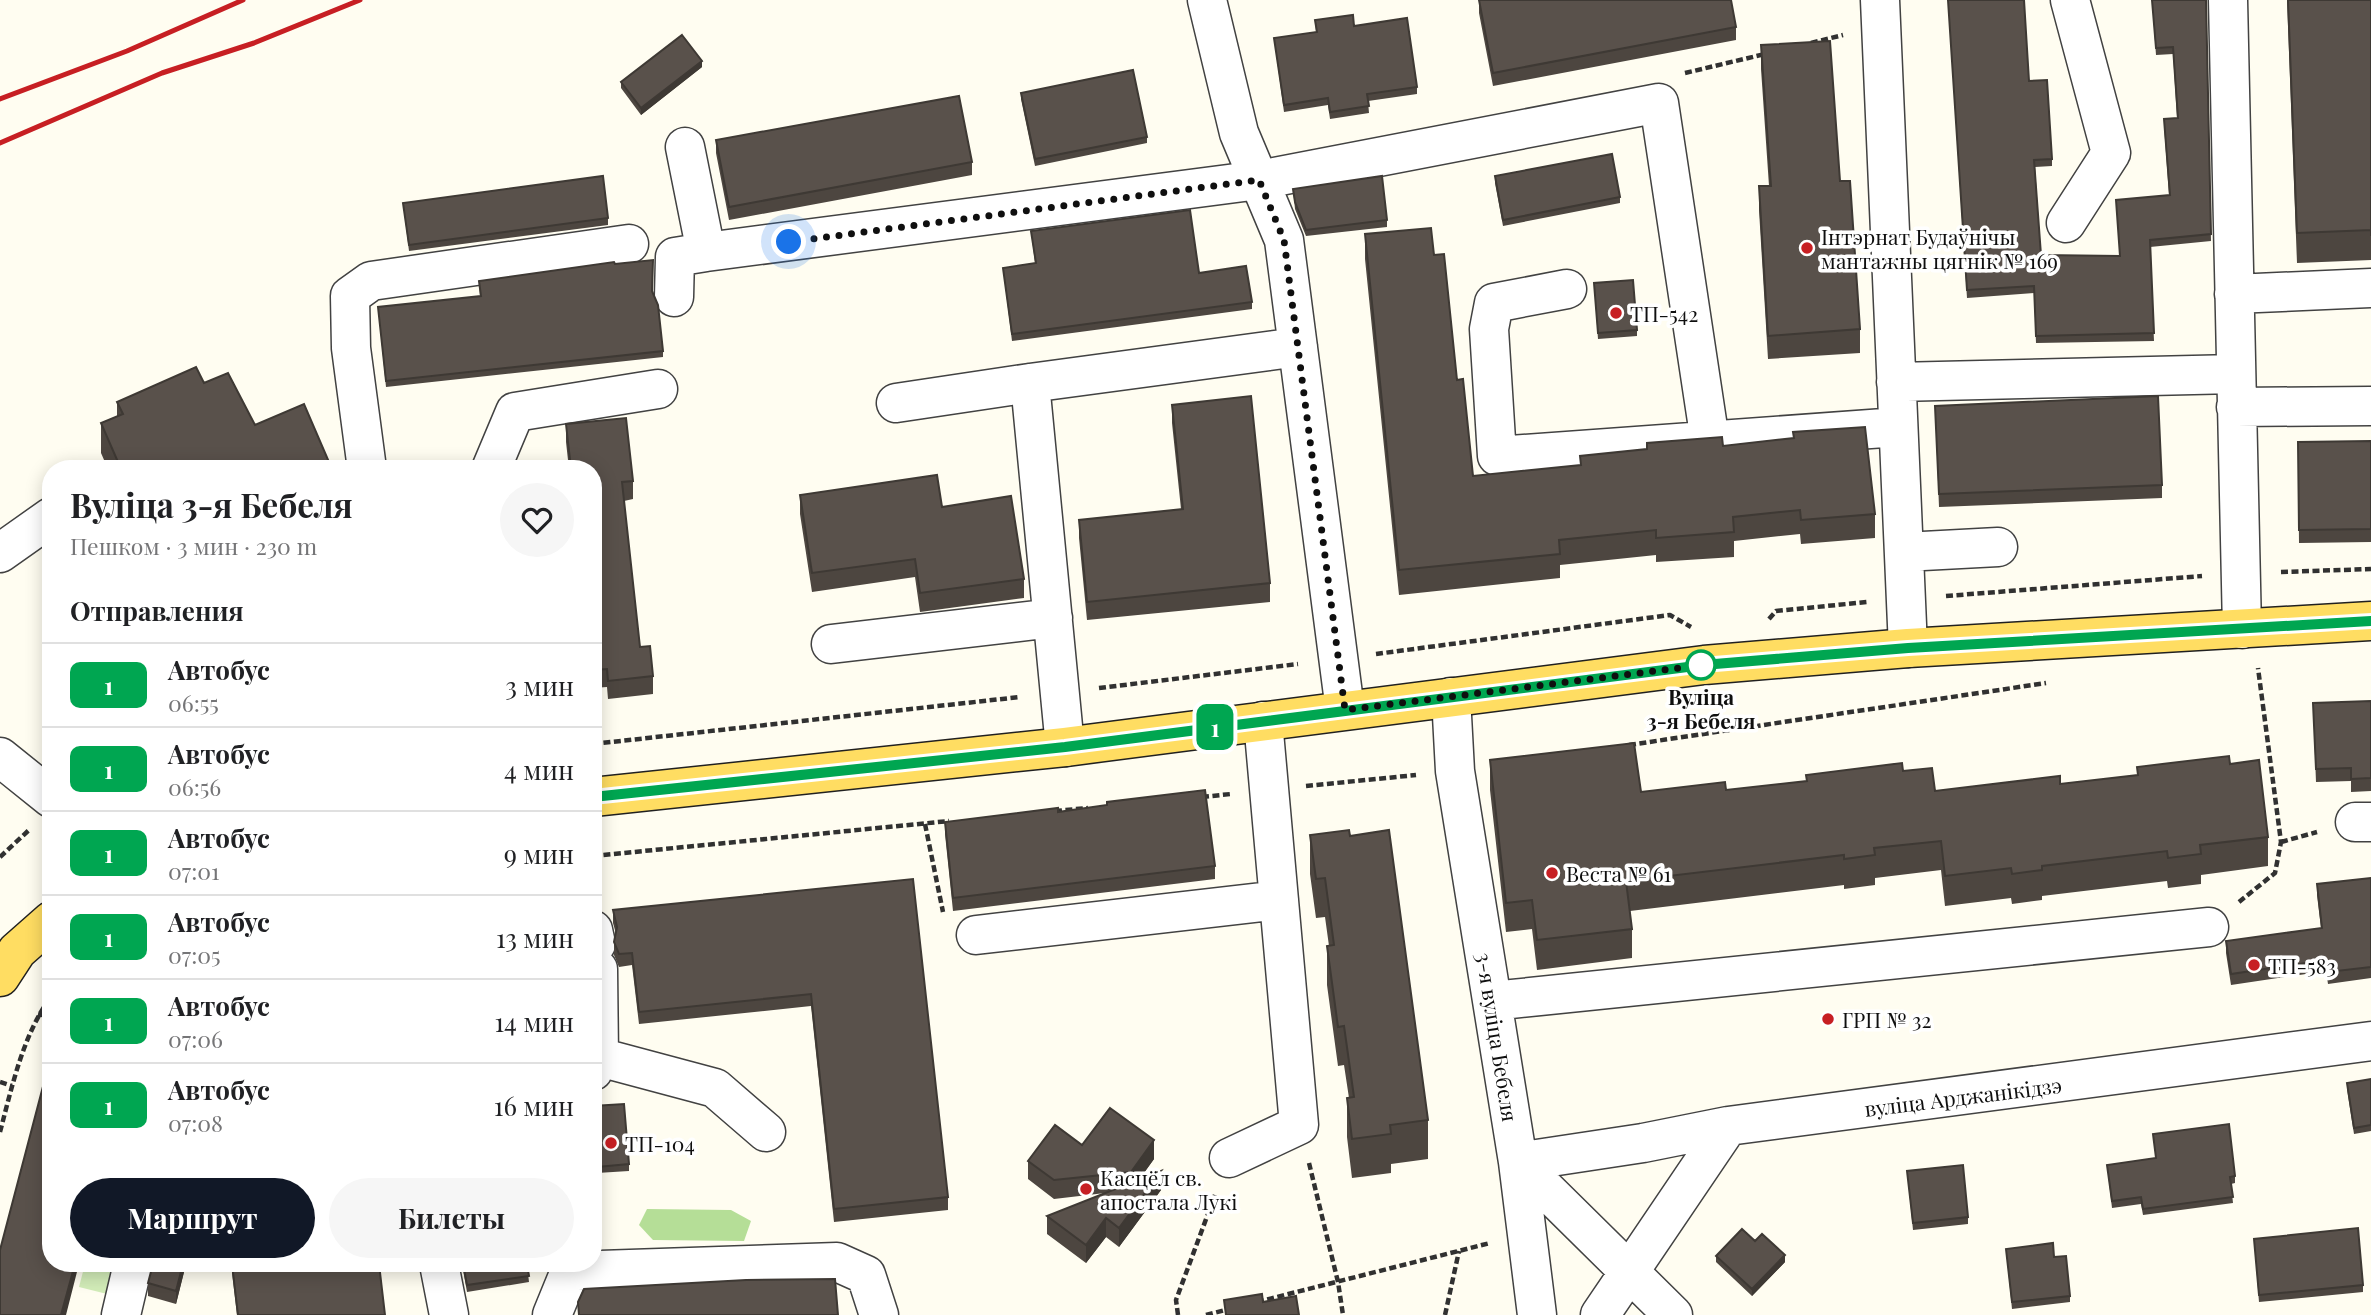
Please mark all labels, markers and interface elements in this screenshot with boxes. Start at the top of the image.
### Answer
place label: Інтэрнат Будаўнічы мантажны цягнік № 169 [1821,222,2058,274]
your location [771,224,806,259]
marker: Інтэрнат Будаўнічы мантажны цягнік № 169 [1799,240,1815,256]
place label: ТП-542 [1630,299,1698,327]
marker: ТП-542 [1608,305,1624,321]
text: Вуліца 3-я Бебеля [70,482,353,526]
button: heart [500,483,574,557]
text: Пешком · 3 мин · 230 m [70,530,317,561]
text: Отправления [70,593,244,628]
marker: Вуліца 3-я Бебеля [1686,650,1716,680]
text: Автобус [168,652,270,687]
text: 3 мин [505,668,574,703]
text: 1 [104,669,113,701]
place label: Вуліца 3-я Бебеля [1646,682,1756,734]
text: 06:55 [168,687,219,718]
line badge: 1 [1192,704,1238,750]
text: 1 [1210,711,1220,743]
text: Автобус [168,736,270,771]
text: 4 мин [504,752,574,787]
text: 1 [104,753,113,785]
text: 06:56 [168,771,221,802]
text: Автобус [168,820,270,855]
text: 9 мин [504,836,574,871]
text: 1 [104,837,113,869]
text: 07:01 [168,855,220,886]
place label: Веста № 61 [1566,859,1672,887]
marker: Веста № 61 [1544,865,1560,881]
text: Автобус [168,904,270,939]
text: 13 мин [496,920,574,955]
text: 1 [104,921,113,953]
text: 07:05 [168,939,221,970]
street label: 3-я вуліца Бебеля [1471,950,1525,1124]
place label: ТП-583 [2268,951,2336,979]
marker: ТП-583 [2246,957,2262,973]
text: Автобус [168,988,270,1023]
text: 14 мин [494,1004,574,1039]
text: 1 [104,1005,113,1037]
place label: ГРП № 32 [1842,1005,1932,1033]
marker: ГРП № 32 [1820,1011,1836,1027]
text: 07:06 [168,1023,223,1054]
street label: вуліца Арджанікідзэ [1863,1070,2063,1122]
text: Автобус [168,1072,270,1107]
text: 16 мин [494,1088,574,1123]
text: 1 [104,1089,113,1121]
text: 07:08 [168,1107,223,1138]
place label: ТП-104 [625,1129,695,1157]
marker: ТП-104 [603,1135,619,1151]
place label: Касцёл св. апостала Лукі [1100,1163,1238,1215]
button: Маршрут [70,1178,315,1258]
button: Билеты [329,1178,574,1258]
marker: Касцёл св. апостала Лукі [1078,1181,1094,1197]

